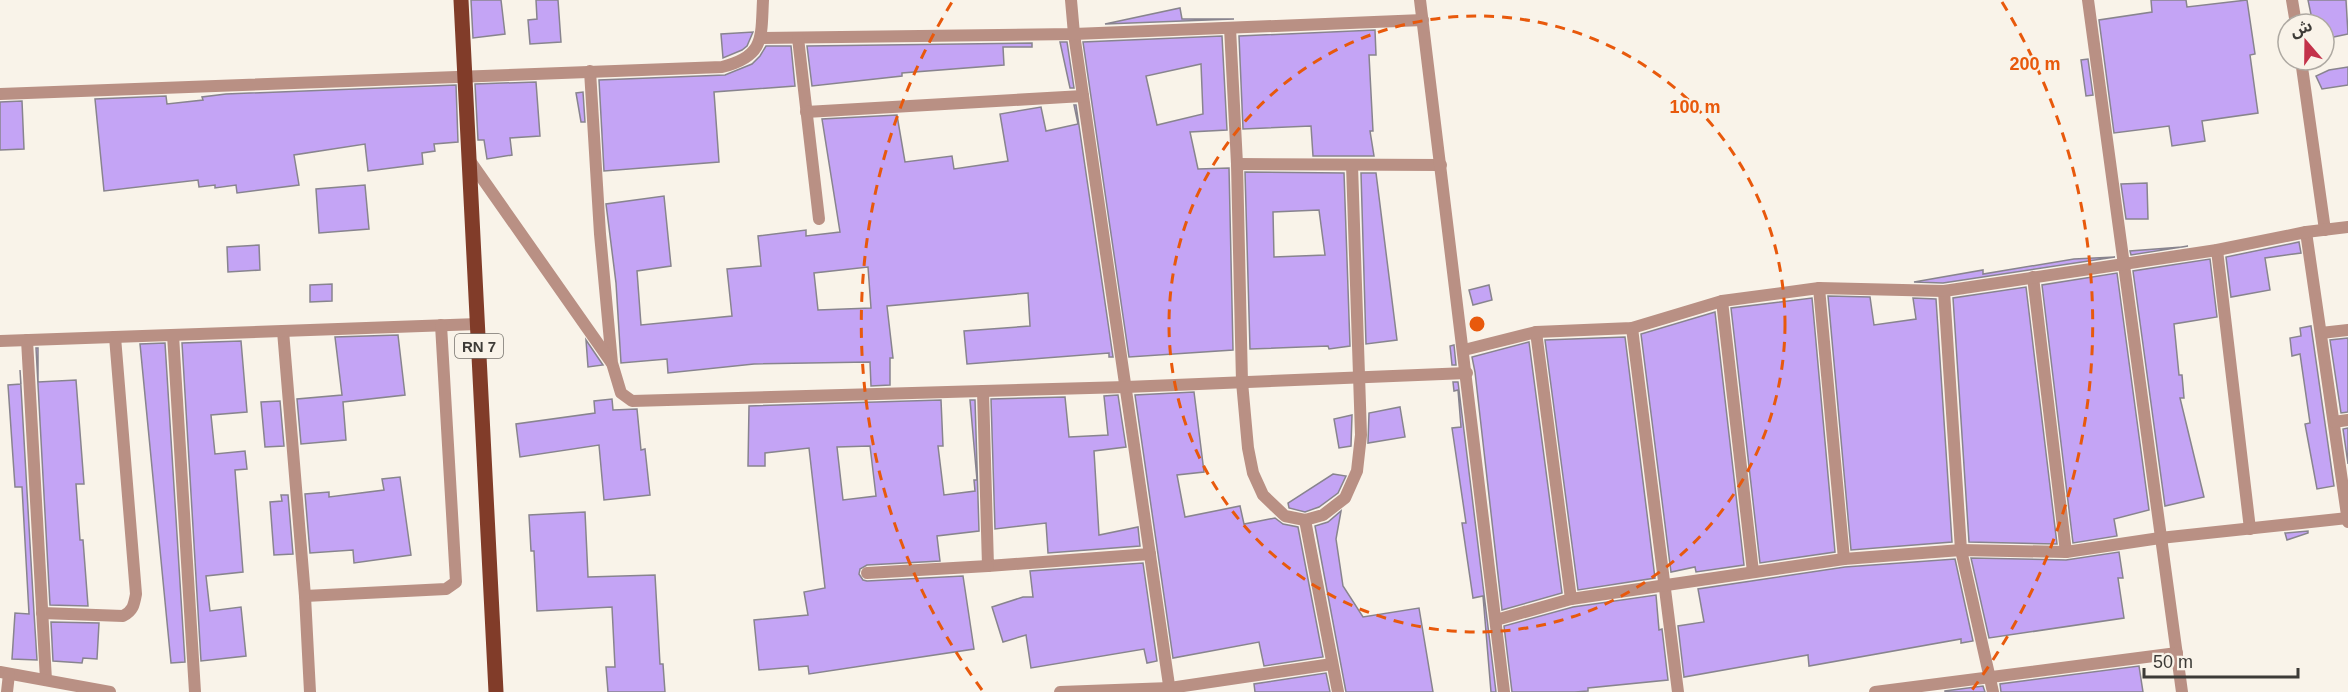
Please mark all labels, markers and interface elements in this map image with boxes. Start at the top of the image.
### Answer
north arrow [2276,12,2336,72]
text: ش [2288,17,2315,41]
text: 200 m [2009,54,2061,74]
text: 100 m [1669,97,1721,117]
centre of rings [1467,314,1487,334]
road number: RN 7 [455,334,503,358]
scale bar [2144,641,2298,679]
text: 50 m [2153,652,2193,672]

